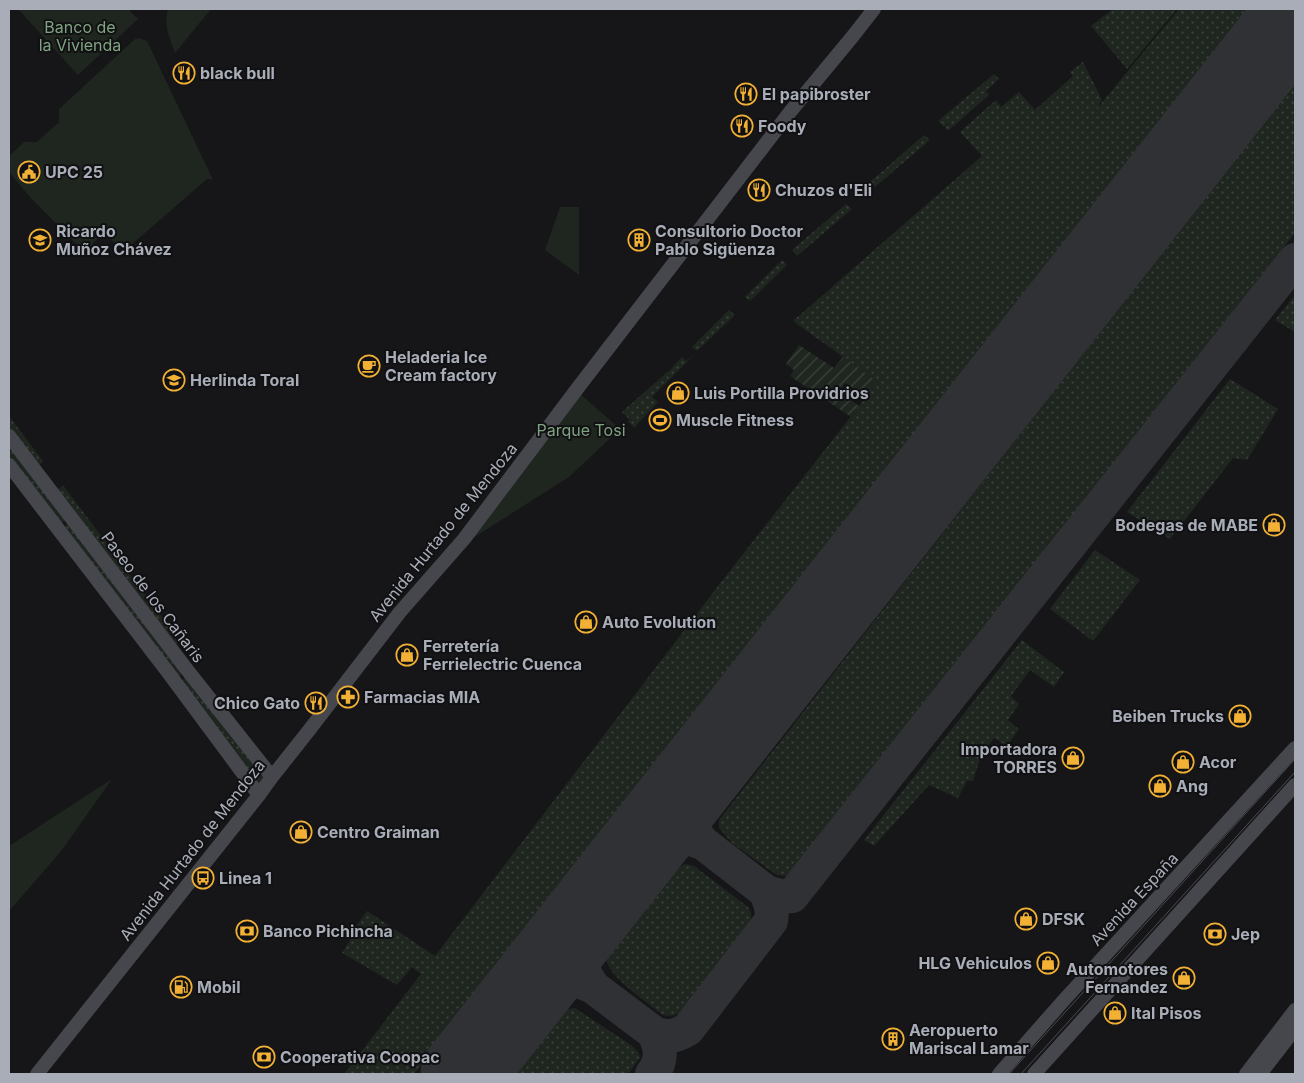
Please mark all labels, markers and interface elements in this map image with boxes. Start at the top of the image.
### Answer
park label: Banco de la Vivienda [39,17,121,55]
restaurant icon: black bull [172,61,196,85]
place label: black bull [200,63,275,83]
restaurant icon: El papibroster [734,82,758,106]
place label: El papibroster [762,84,871,104]
restaurant icon: Foody [730,114,754,138]
place label: Foody [758,116,807,136]
public building icon: UPC 25 [17,160,41,184]
place label: UPC 25 [45,162,103,182]
restaurant icon: Chuzos d'Eli [747,178,771,202]
place label: Chuzos d'Eli [775,180,872,200]
place label: Ricardo Muñoz Chávez [56,221,172,259]
place label: Consultorio Doctor Pablo Sigüenza [655,221,803,259]
school or university icon: Ricardo Muñoz Chávez [28,228,52,252]
building icon: Consultorio Doctor Pablo Sigüenza [627,228,651,252]
place label: Heladeria Ice Cream factory [385,347,497,385]
cafe icon: Heladeria Ice Cream factory [357,354,381,378]
school or university icon: Herlinda Toral [162,368,186,392]
place label: Herlinda Toral [190,370,299,390]
shop icon: Luis Portilla Providrios [666,381,690,405]
place label: Luis Portilla Providrios [694,383,869,403]
sports icon: Muscle Fitness [648,408,672,432]
place label: Muscle Fitness [676,410,794,430]
park label: Parque Tosi [536,420,626,440]
street label: Avenida Hurtado de Mendoza [365,439,521,625]
shop icon: Bodegas de MABE [1262,513,1286,537]
place label: Bodegas de MABE [1115,515,1258,535]
street label: Paseo de los Cañaris [97,528,209,666]
shop icon: Auto Evolution [574,610,598,634]
place label: Auto Evolution [602,612,716,632]
place label: Ferretería Ferrielectric Cuenca [423,636,582,674]
shop icon: Ferretería Ferrielectric Cuenca [395,643,419,667]
pharmacy icon: Farmacias MIA [336,685,360,709]
place label: Farmacias MIA [364,687,480,707]
restaurant icon: Chico Gato [304,691,328,715]
place label: Chico Gato [214,693,300,713]
shop icon: Beiben Trucks [1228,704,1252,728]
place label: Beiben Trucks [1112,706,1224,726]
place label: Importadora TORRES [960,739,1057,777]
shop icon: Importadora TORRES [1061,746,1085,770]
shop icon: Acor [1171,750,1195,774]
place label: Acor [1199,752,1237,772]
street label: Avenida Hurtado de Mendoza [115,755,269,945]
shop icon: Ang [1148,774,1172,798]
place label: Ang [1176,776,1208,796]
shop icon: Centro Graiman [289,820,313,844]
place label: Centro Graiman [317,822,440,842]
street label: Avenida España [1086,848,1182,950]
bus stop icon: Linea 1 [191,866,215,890]
place label: Linea 1 [219,868,272,888]
shop icon: DFSK [1014,907,1038,931]
place label: DFSK [1042,909,1085,929]
bank icon: Banco Pichincha [235,919,259,943]
place label: Banco Pichincha [263,921,393,941]
bank icon: Jep [1203,922,1227,946]
place label: Jep [1231,924,1260,944]
shop icon: HLG Vehiculos [1036,951,1060,975]
place label: HLG Vehiculos [918,953,1032,973]
place label: Automotores Fernandez [1066,959,1168,997]
shop icon: Automotores Fernandez [1172,966,1196,990]
fuel station icon: Mobil [169,975,193,999]
place label: Mobil [197,977,240,997]
shop icon: Ital Pisos [1103,1001,1127,1025]
place label: Ital Pisos [1131,1003,1202,1023]
place label: Aeropuerto Mariscal Lamar [909,1020,1029,1058]
building icon: Aeropuerto Mariscal Lamar [881,1027,905,1051]
bank icon: Cooperativa Coopac [252,1045,276,1069]
place label: Cooperativa Coopac [280,1047,440,1067]

